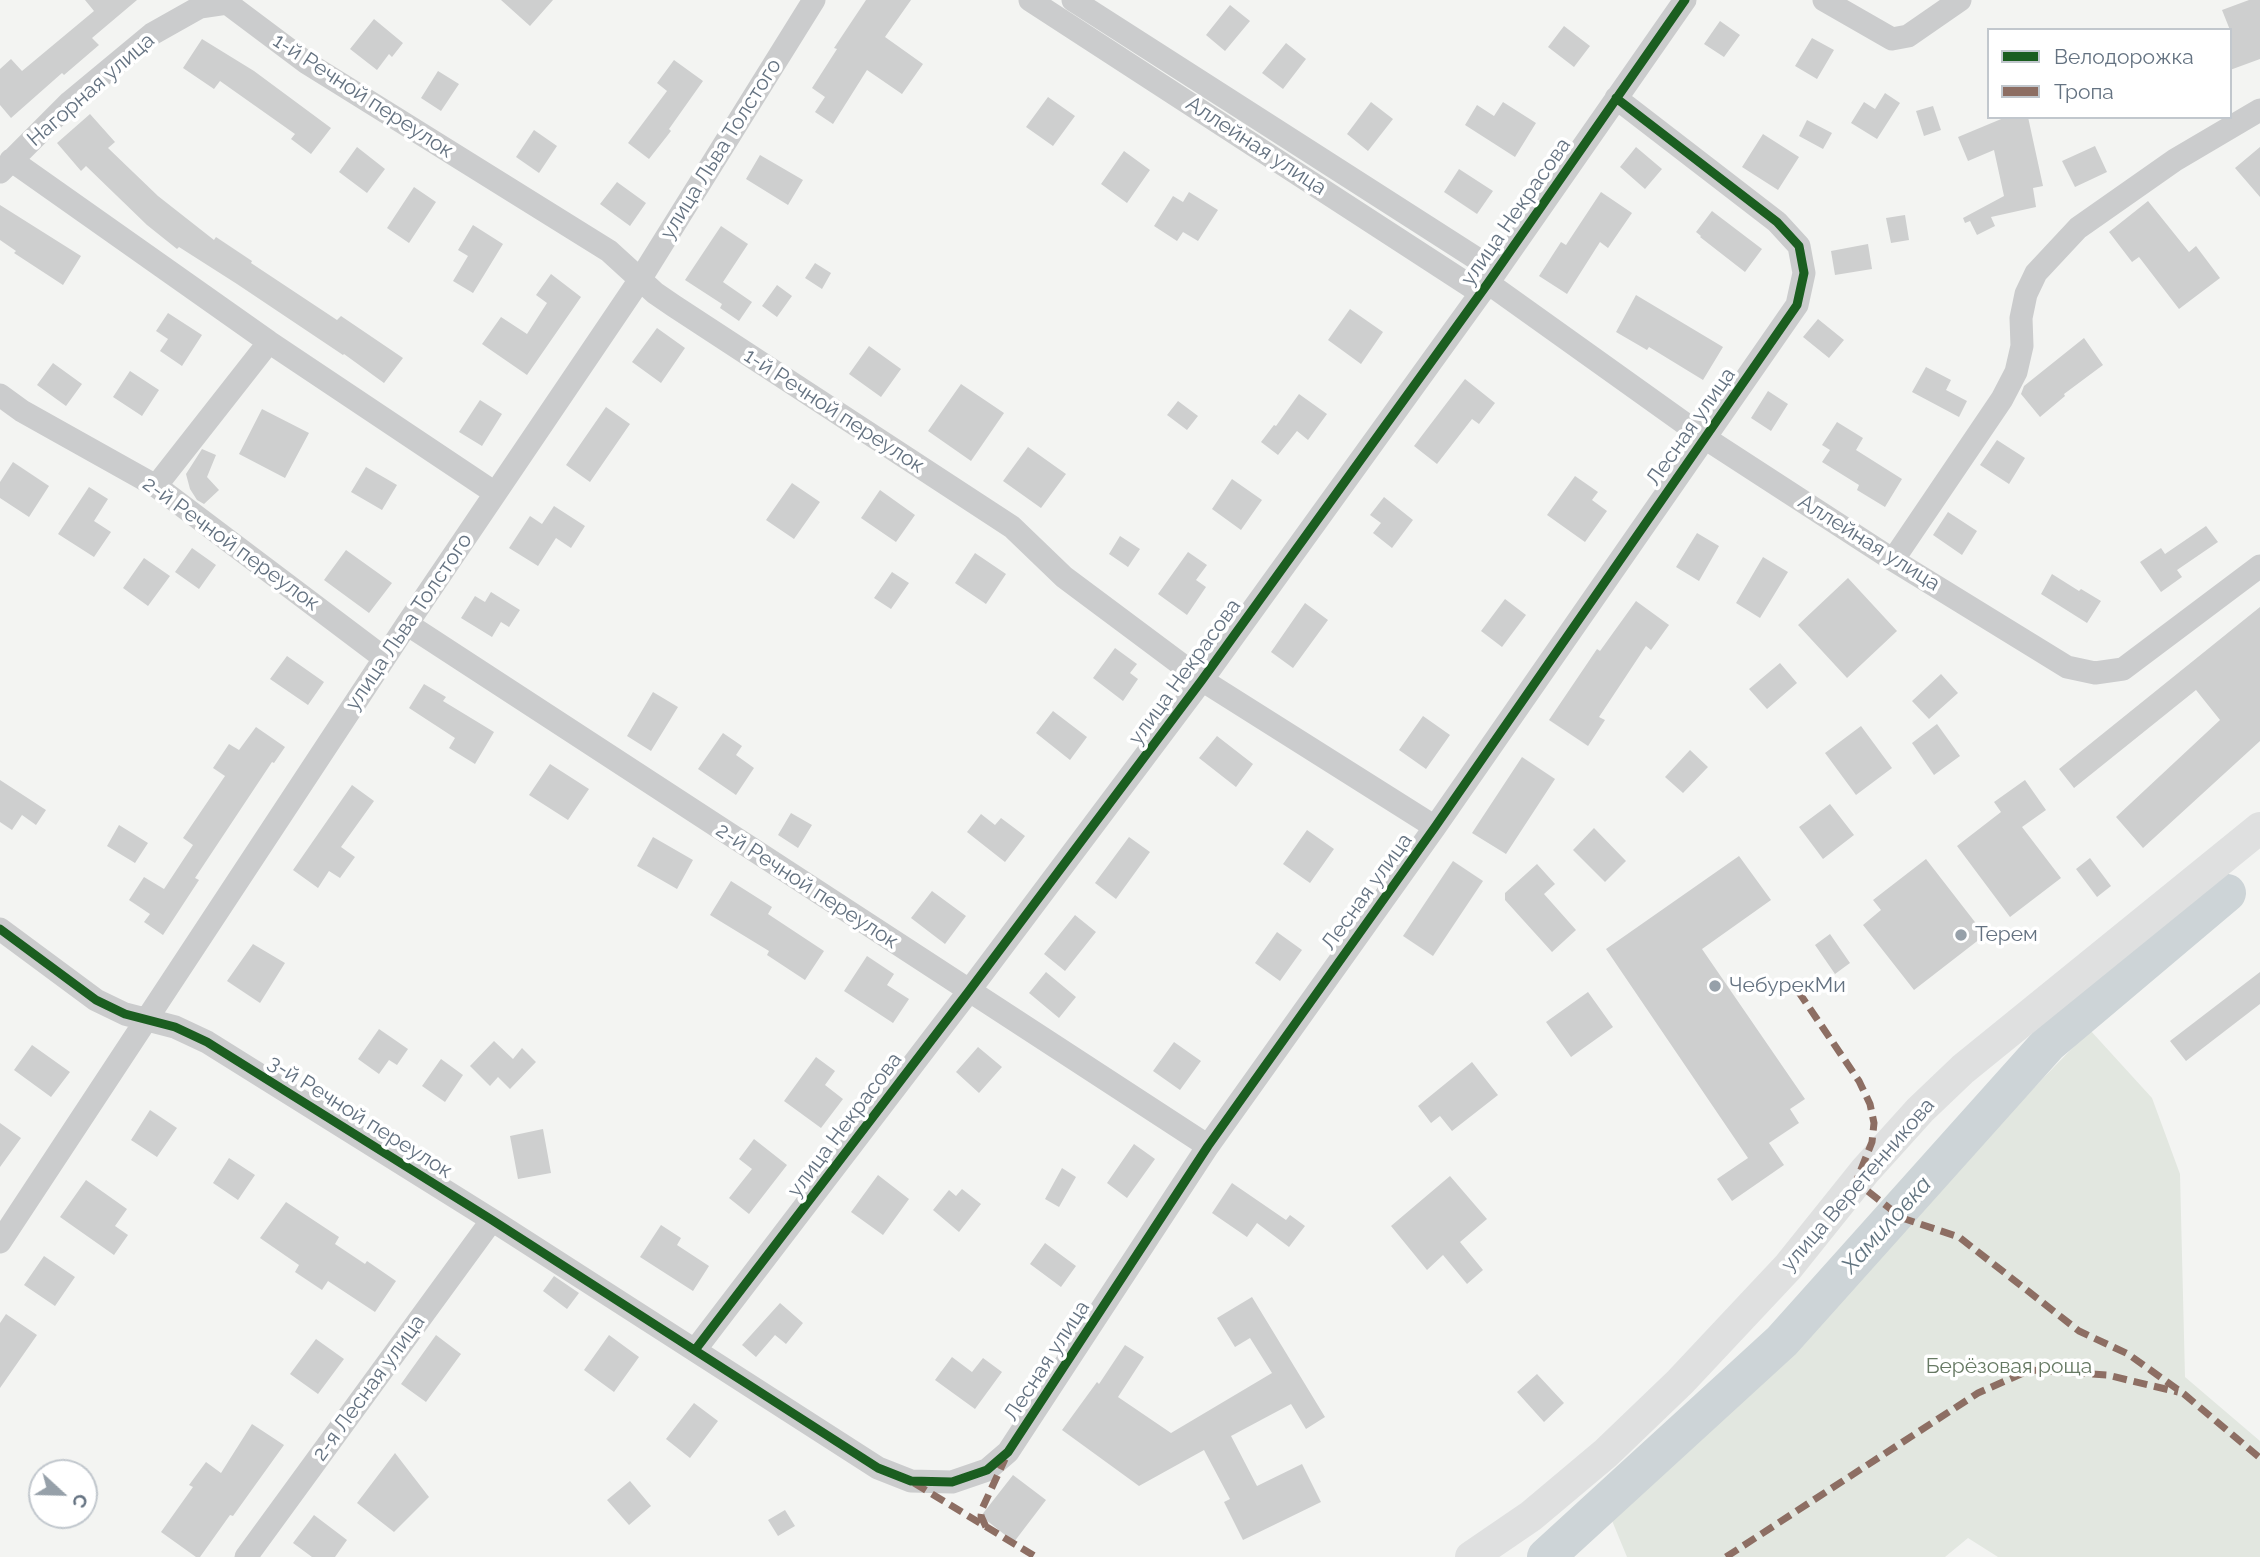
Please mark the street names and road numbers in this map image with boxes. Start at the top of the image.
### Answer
street label: Нагорная улица [22,28,160,152]
street label: 1-й Речной переулок [268,28,458,164]
street label: улица Льва Толстого [655,54,787,244]
street label: Аллейная улица [1181,91,1331,201]
street label: улица Некрасова [1456,133,1576,291]
street label: 1-й Речной переулок [739,343,929,479]
street label: Лесная улица [1641,363,1741,491]
street label: 2-й Речной переулок [138,471,324,617]
street label: Аллейная улица [1794,489,1944,597]
street label: улица Льва Толстого [340,529,478,715]
street label: улица Некрасова [1124,594,1246,750]
street label: 2-й Речной переулок [711,818,903,954]
street label: Лесная улица [1316,829,1418,955]
street label: улица Некрасова [782,1048,908,1202]
street label: 3-й Речной переулок [263,1050,457,1184]
street label: улица Веретенникова [1776,1093,1940,1277]
street label: Лесная улица [999,1296,1095,1426]
street label: 2-я Лесная улица [308,1310,430,1466]

